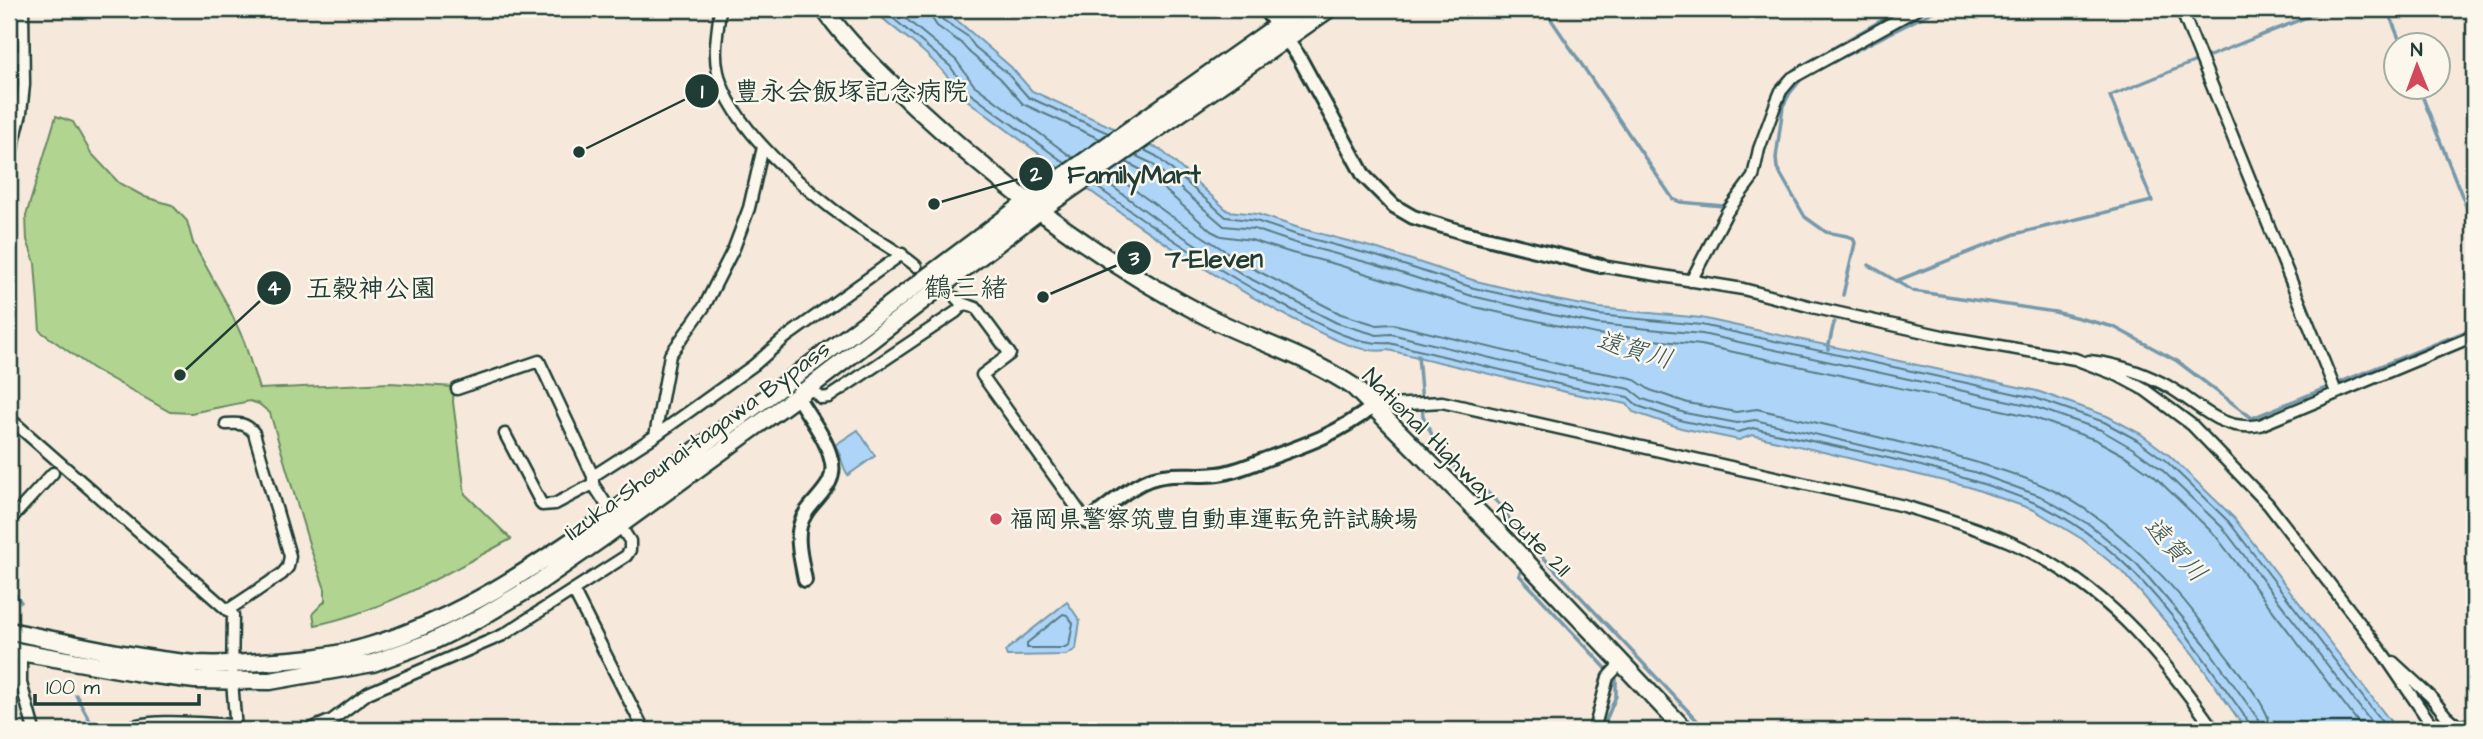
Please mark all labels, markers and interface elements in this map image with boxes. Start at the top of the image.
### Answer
north arrow [2382,32,2452,102]
text: N [2411,37,2423,64]
callout: 豊永会飯塚記念病院 [685,67,982,114]
text: 豊永会飯塚記念病院 [734,74,968,110]
text: 1 [701,77,704,106]
callout: FamilyMart [1019,150,1215,197]
text: FamilyMart [1067,157,1201,196]
text: 2 [1029,160,1043,189]
callout: 7-Eleven [1116,235,1277,282]
text: 7-Eleven [1164,241,1263,277]
text: 3 [1128,244,1140,273]
callout: 五穀神公園 [257,265,450,312]
district label: 鶴三緒 [924,269,1008,308]
text: 五穀神公園 [306,271,436,307]
text: 4 [267,274,282,303]
water label: 遠賀川 [1592,322,1677,378]
street label: Iizuka-Shounai-tagawa Bypass [557,333,838,550]
street label: National Highway Route 211 [1353,360,1579,586]
place label: 福岡県警察筑豊自動車運転免許試験場 [1010,503,1418,537]
water label: 遠賀川 [2136,509,2215,590]
marker: 福岡県警察筑豊自動車運転免許試験場 [988,511,1004,527]
scale bar [35,662,200,706]
text: 100 m [46,673,101,702]

